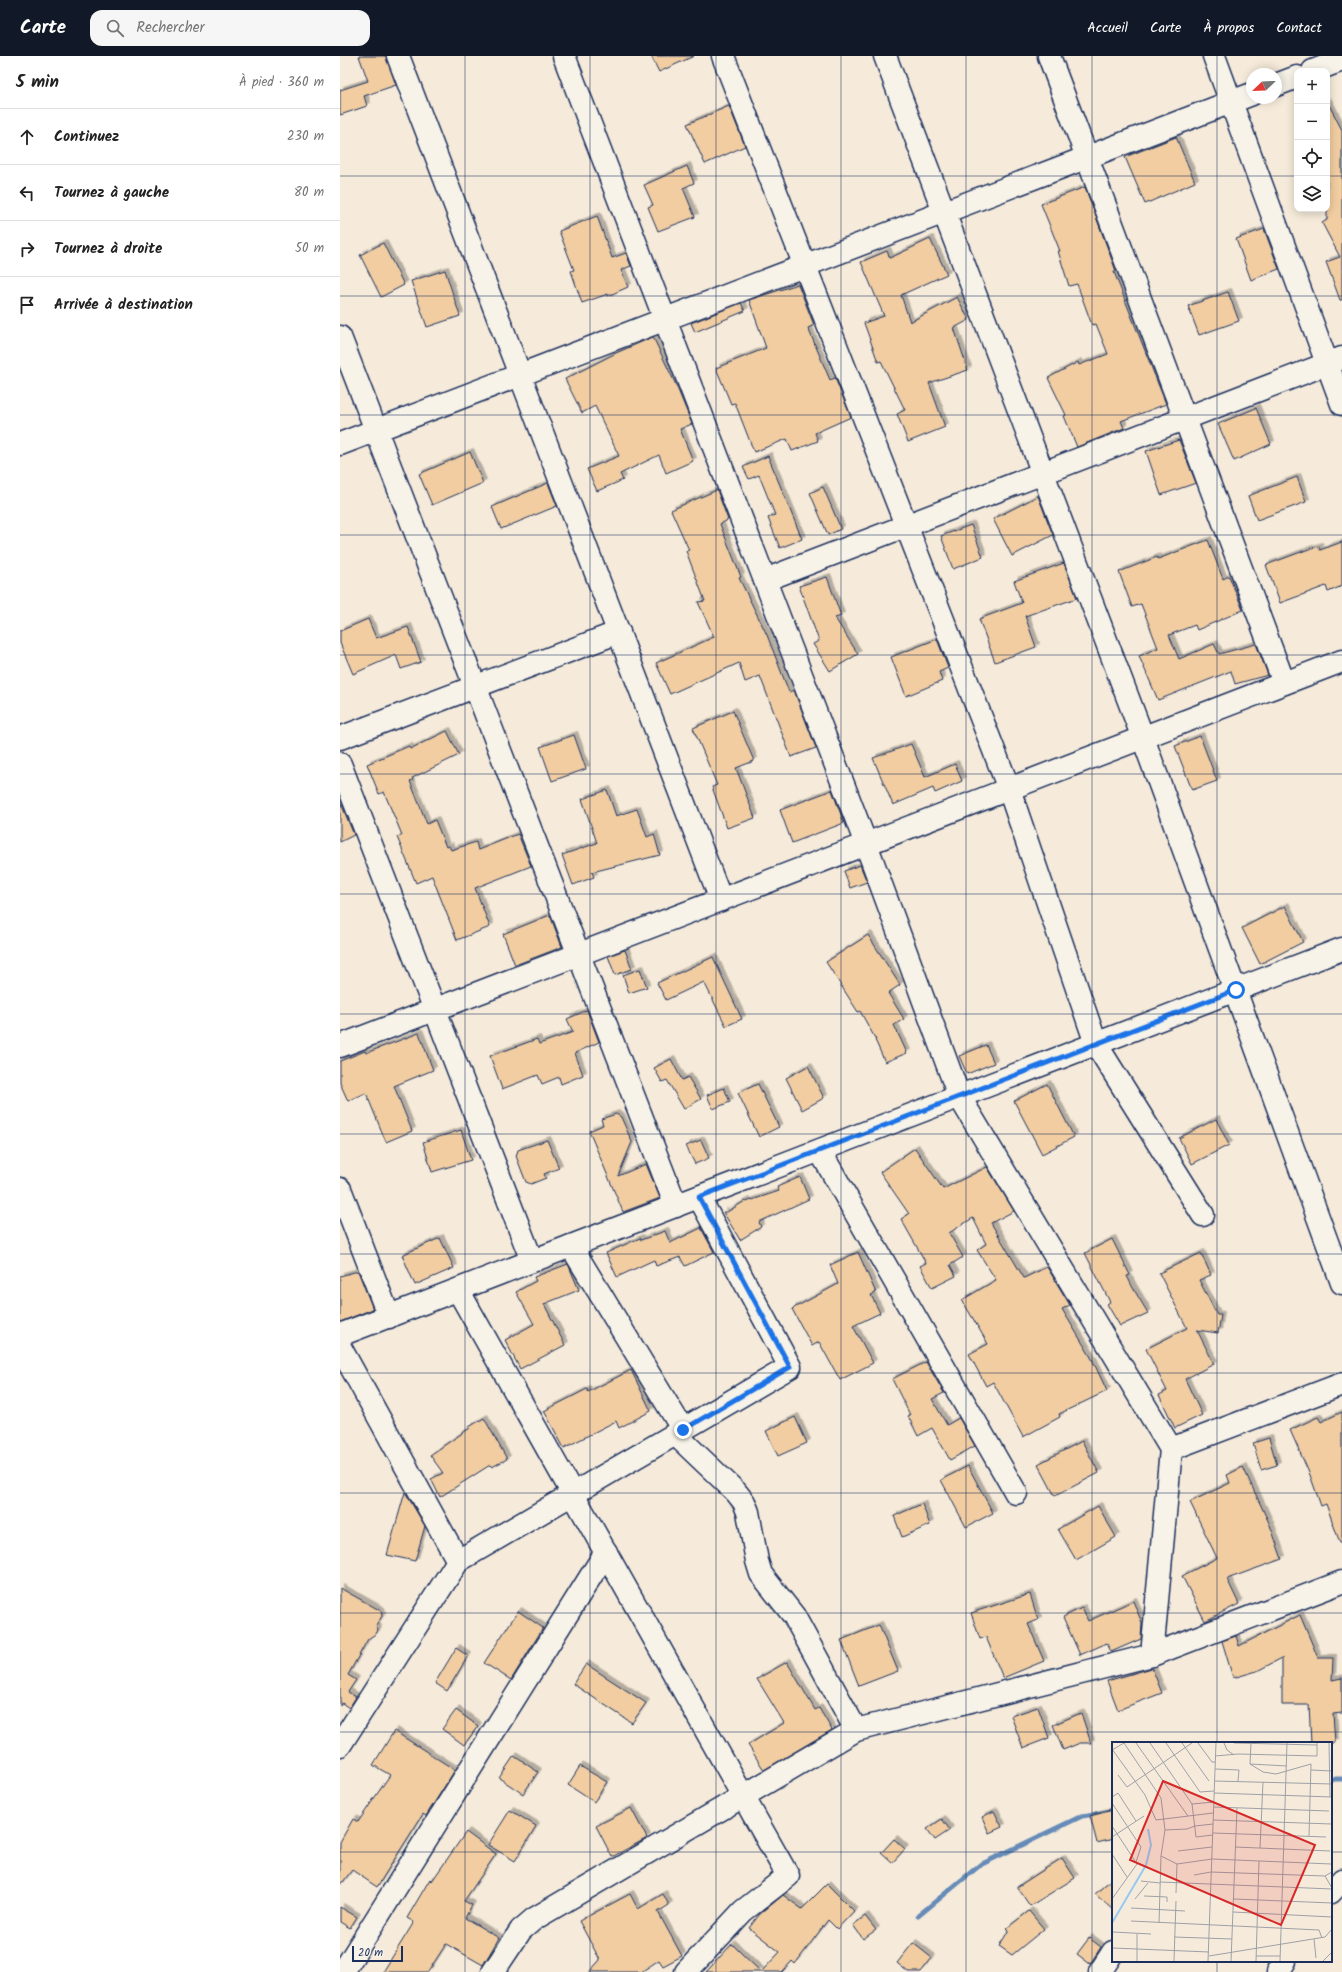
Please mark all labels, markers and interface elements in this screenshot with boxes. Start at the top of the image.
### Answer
search box [90,10,370,46]
text: Carte [20,13,66,43]
text: Rechercher [136,16,205,40]
icon: search [104,17,126,39]
text: Accueil [1087,17,1128,39]
text: Carte [1150,17,1181,39]
text: À propos [1203,17,1254,39]
text: Contact [1276,17,1322,39]
north arrow [1246,68,1282,104]
map controls [1294,68,1330,212]
button: + [1294,68,1330,104]
text: 5 min [16,69,59,96]
text: À pied · 360 m [239,72,324,93]
button: − [1294,104,1330,140]
text: Continuez [54,125,119,149]
icon: ahead [16,126,38,148]
text: 230 m [287,126,324,147]
button: locate [1294,140,1330,176]
button: layers [1294,176,1330,212]
text: Tournez à gauche [54,181,169,205]
icon: left [16,182,38,204]
text: 80 m [294,182,324,203]
text: Tournez à droite [54,237,162,261]
icon: right [16,238,38,260]
text: 50 m [295,238,324,259]
text: Arrivée à destination [54,293,193,317]
icon: arrive [16,294,38,316]
route start [1227,981,1245,999]
route end [674,1421,692,1439]
inset map [1112,1742,1332,1962]
scale bar [352,1944,403,1963]
text: 20 m [358,1944,383,1962]

